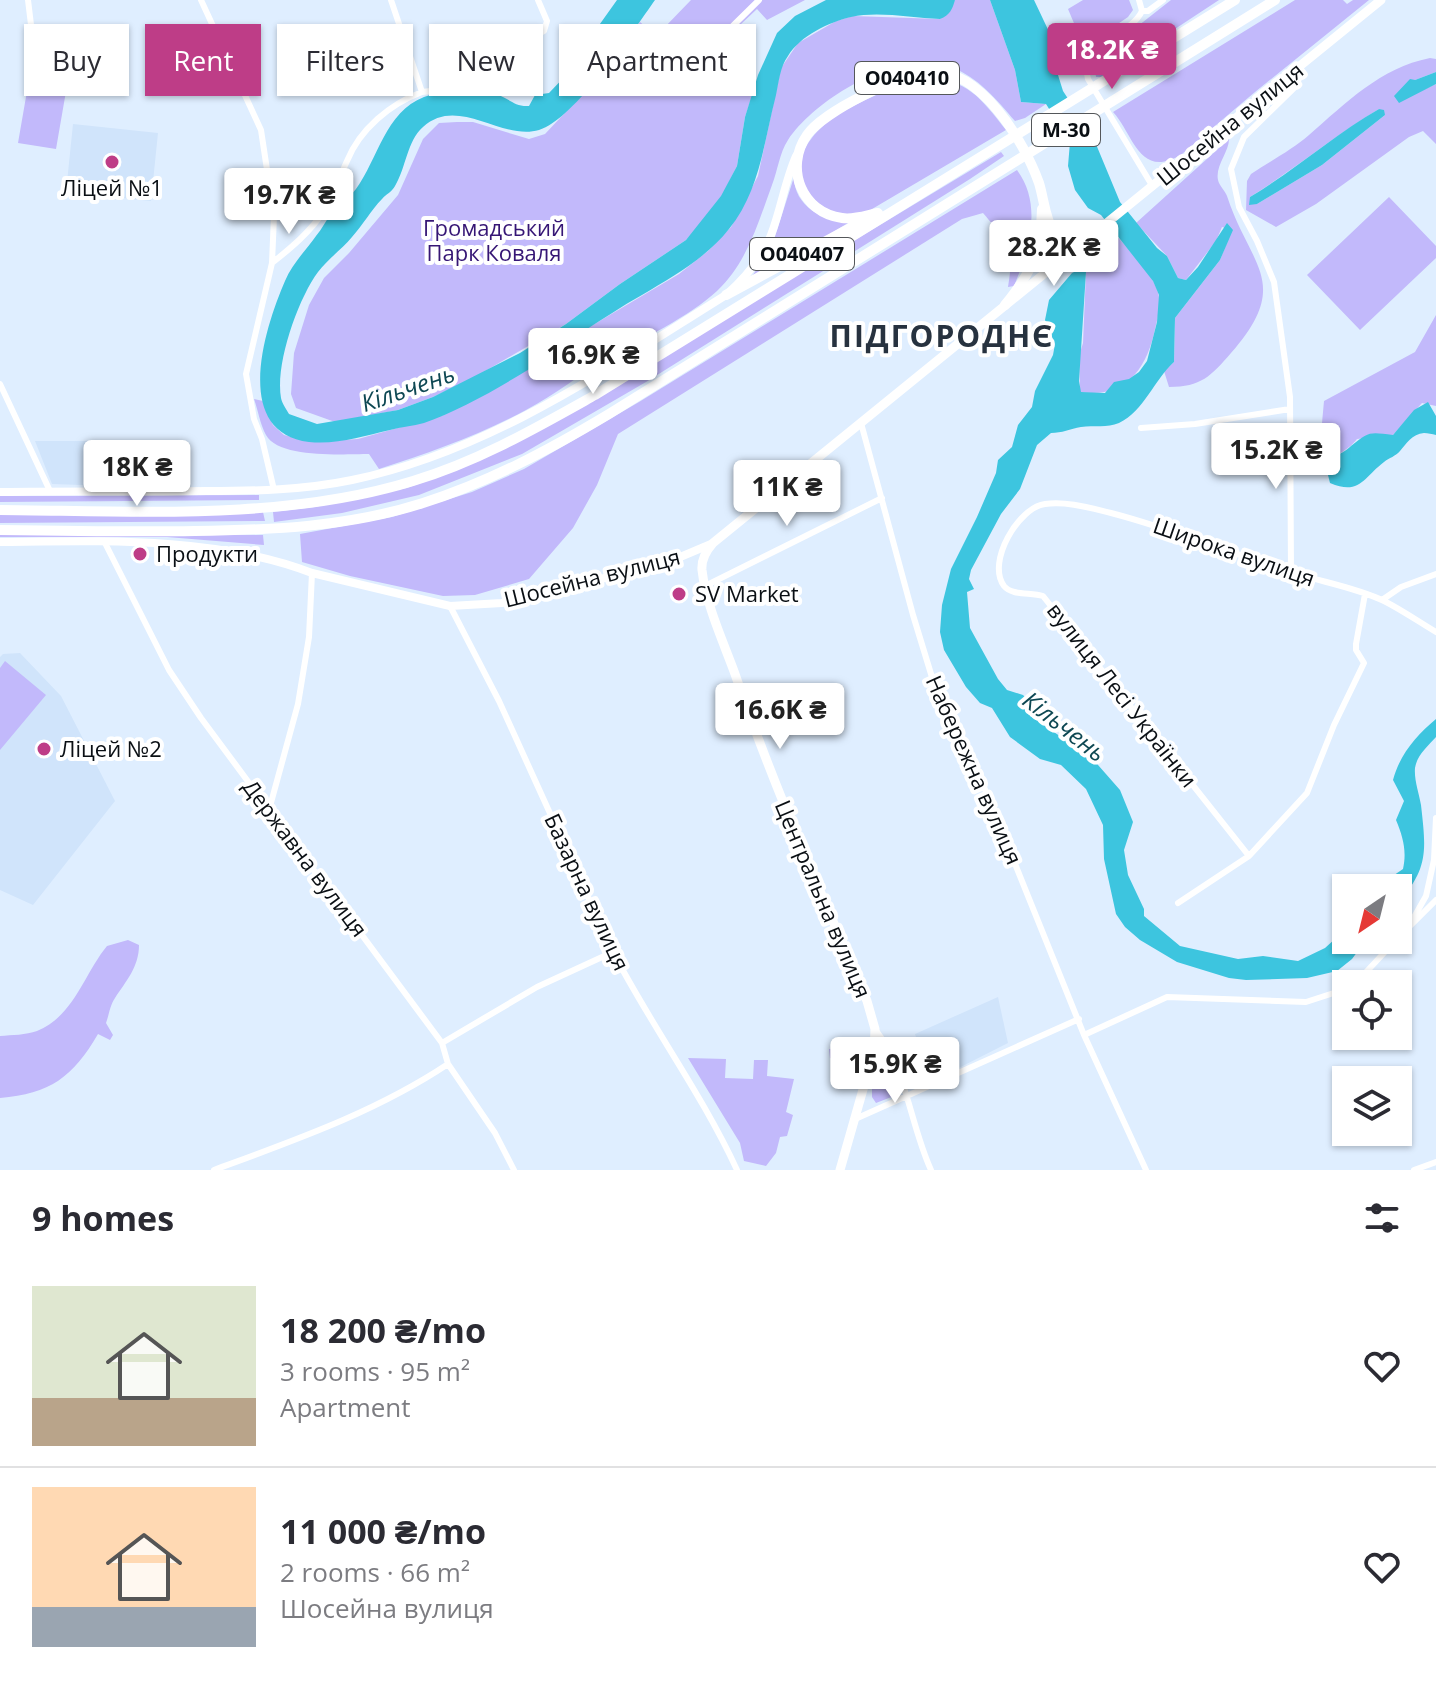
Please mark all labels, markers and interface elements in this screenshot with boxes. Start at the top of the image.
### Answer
pin: 18.2K ₴ [1038,23,1186,91]
chip: Buy [24,24,129,96]
chip: Rent [145,24,261,96]
chip: Filters [277,24,413,96]
chip: New [429,24,543,96]
chip: Apartment [559,24,756,96]
text: 18.2K ₴ [1065,31,1159,67]
street label: Шосейна вулиця [1150,55,1309,192]
road number: О040410 [855,62,959,94]
road number: М-30 [1032,114,1100,146]
marker: Ліцей №1 [103,153,121,171]
pin: 19.7K ₴ [215,168,363,236]
place label: Ліцей №1 [61,172,163,202]
text: 19.7K ₴ [242,176,336,212]
park label: Громадський Парк Коваля [423,212,565,267]
pin: 28.2K ₴ [980,220,1128,288]
text: 28.2K ₴ [1007,228,1101,264]
road number: О040407 [750,238,854,270]
district label: ПІДГОРОДНЄ [830,315,1054,356]
pin: 16.9K ₴ [519,328,667,396]
text: 16.9K ₴ [546,336,640,372]
water label: Кільчень [356,356,459,419]
pin: 15.2K ₴ [1202,423,1350,491]
text: 15.2K ₴ [1229,431,1323,467]
pin: 18K ₴ [81,440,193,508]
text: 18K ₴ [101,448,173,484]
pin: 11K ₴ [731,460,843,528]
text: 11K ₴ [751,468,823,504]
street label: Широка вулиця [1150,509,1319,593]
place label: Продукти [156,538,258,568]
street label: Шосейна вулиця [500,541,683,613]
marker: Продукти [131,545,149,563]
place label: SV Market [695,578,799,608]
marker: SV Market [670,585,688,603]
street label: вулиця Лесі Українки [1041,596,1204,793]
street label: Набережна вулиця [920,670,1030,869]
pin: 16.6K ₴ [706,683,854,751]
water label: Кільчень [1017,683,1113,769]
text: 16.6K ₴ [733,691,827,727]
place label: Ліцей №2 [60,733,162,763]
marker: Ліцей №2 [35,740,53,758]
street label: Державна вулиця [237,773,375,942]
street label: Центральна вулиця [769,795,879,1002]
street label: Базарна вулиця [538,808,637,975]
north arrow [1332,874,1412,954]
map controls [1332,874,1412,1146]
button: locate [1332,970,1412,1050]
pin: 15.9K ₴ [821,1037,969,1105]
text: 15.9K ₴ [848,1045,942,1081]
button: layers [1332,1066,1412,1146]
text: 9 homes [32,1195,174,1241]
icon: filters [1360,1196,1404,1240]
text: 18 200 ₴/mo [280,1307,486,1353]
icon: home [96,1318,192,1414]
icon: heart [1360,1344,1404,1388]
text: 3 rooms · 95 m² [280,1353,470,1389]
text: Apartment [280,1389,411,1425]
text: 11 000 ₴/mo [280,1508,486,1554]
icon: home [96,1519,192,1615]
icon: heart [1360,1545,1404,1589]
text: 2 rooms · 66 m² [280,1554,470,1590]
text: Шосейна вулиця [280,1590,494,1626]

